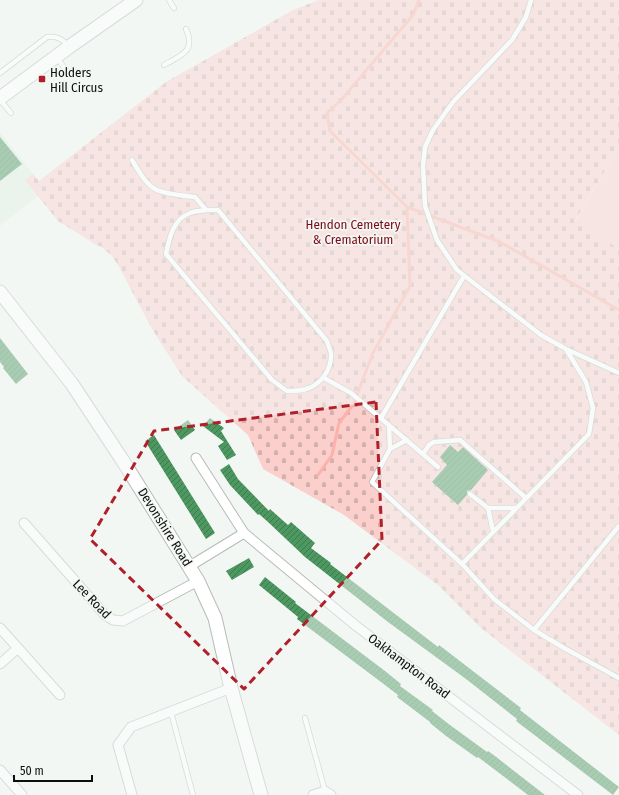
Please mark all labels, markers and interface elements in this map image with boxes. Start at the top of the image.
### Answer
place label: Holders Hill Circus [50,65,103,95]
marker: Holders Hill Circus [37,74,47,84]
park label: Hendon Cemetery & Crematorium [306,217,401,247]
street label: Devonshire Road [135,485,195,569]
street label: Lee Road [70,576,114,622]
street label: Oakhampton Road [365,630,453,702]
scale bar [14,757,92,783]
text: 50 m [20,764,44,778]

